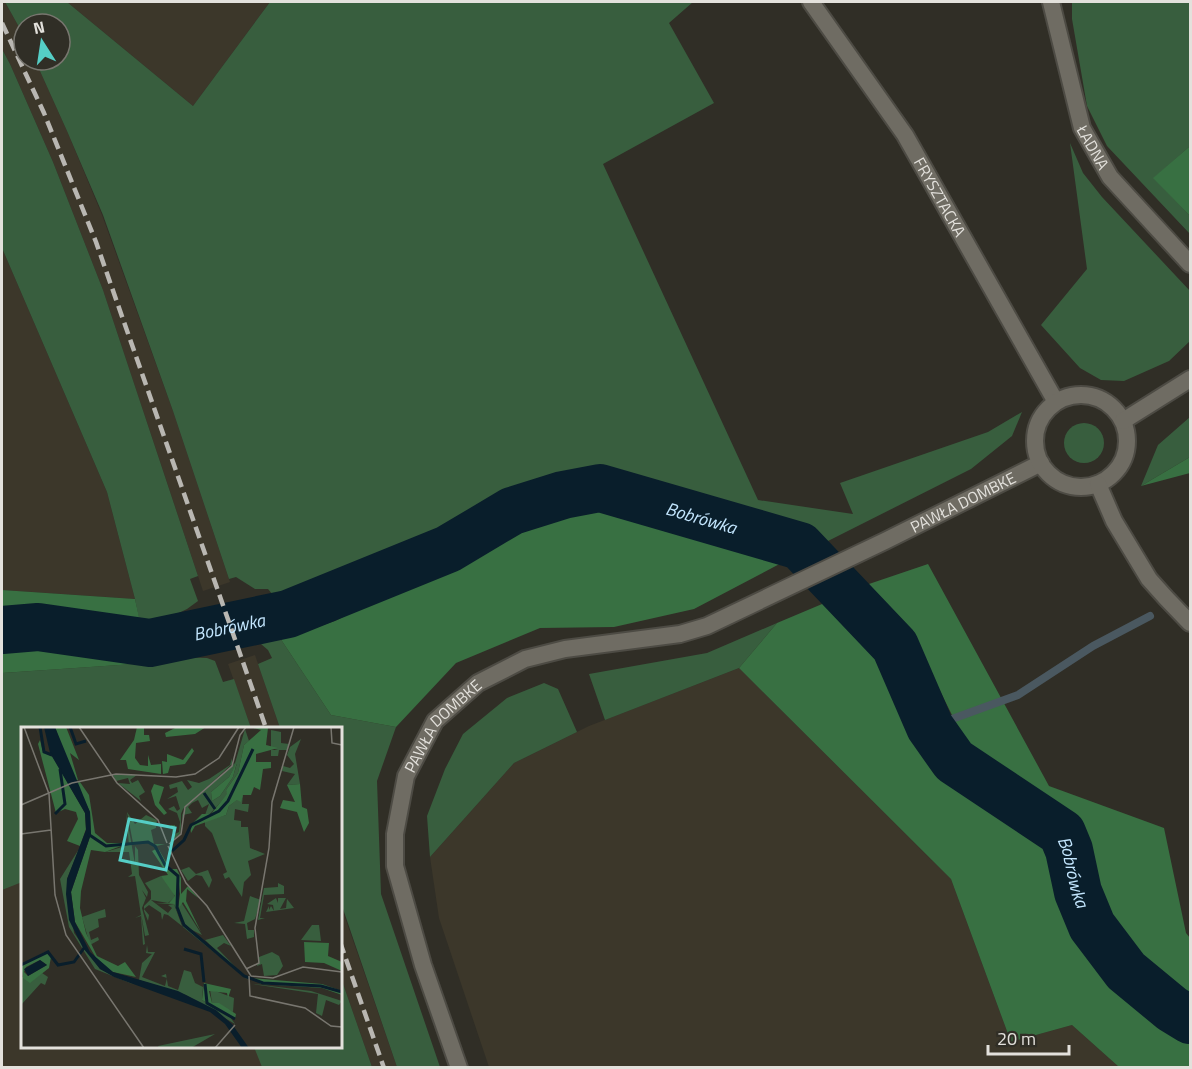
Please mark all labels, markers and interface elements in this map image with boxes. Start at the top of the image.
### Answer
north arrow [12,12,72,72]
text: N [31,14,47,40]
street label: ŁADNA [1070,120,1116,174]
street label: FRYSZTACKA [908,153,972,241]
street label: PAWŁA DOMBKE [906,465,1020,539]
water label: Bobrówka [663,494,741,541]
water label: Bobrówka [191,606,268,647]
street label: PAWŁA DOMBKE [398,673,487,777]
inset map [21,727,342,1048]
water label: Bobrówka [1051,832,1097,912]
scale bar [988,1018,1069,1056]
text: 20 m [997,1025,1036,1052]

